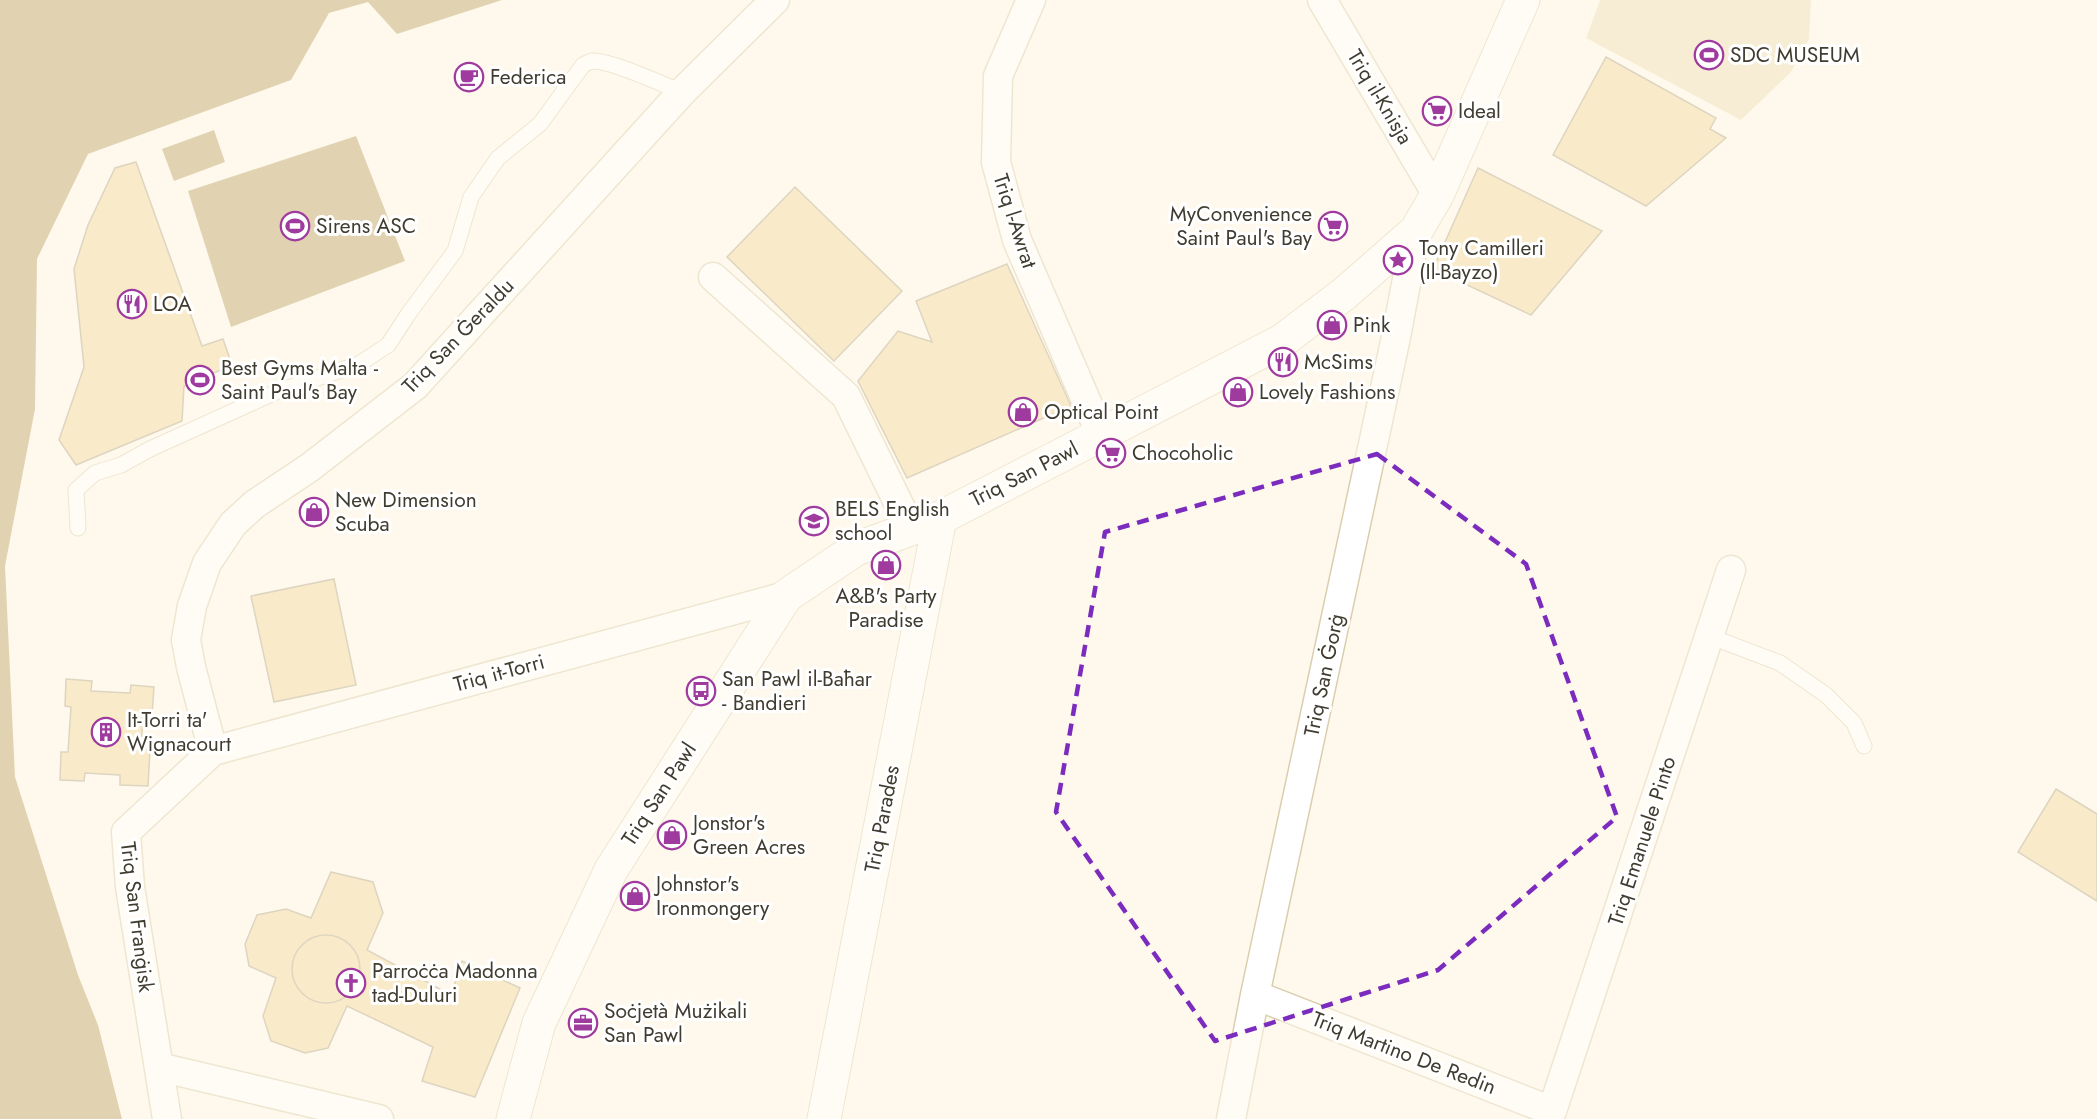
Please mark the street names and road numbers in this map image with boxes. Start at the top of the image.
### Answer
street label: Triq il-Knisja [1340,44,1420,150]
street label: Triq l-Awrat [986,170,1044,272]
street label: Triq San Ġeraldu [395,272,521,400]
street label: Triq San Pawl [965,434,1083,514]
street label: Triq San Ġorġ [1296,611,1352,739]
street label: Triq it-Torri [450,646,548,700]
street label: Triq San Pawl [614,736,704,852]
street label: Triq Emanuele Pinto [1600,753,1684,929]
street label: Triq Parades [857,763,907,875]
street label: Triq San Franġisk [113,840,161,995]
street label: Triq Martino De Redin [1308,1004,1500,1102]

